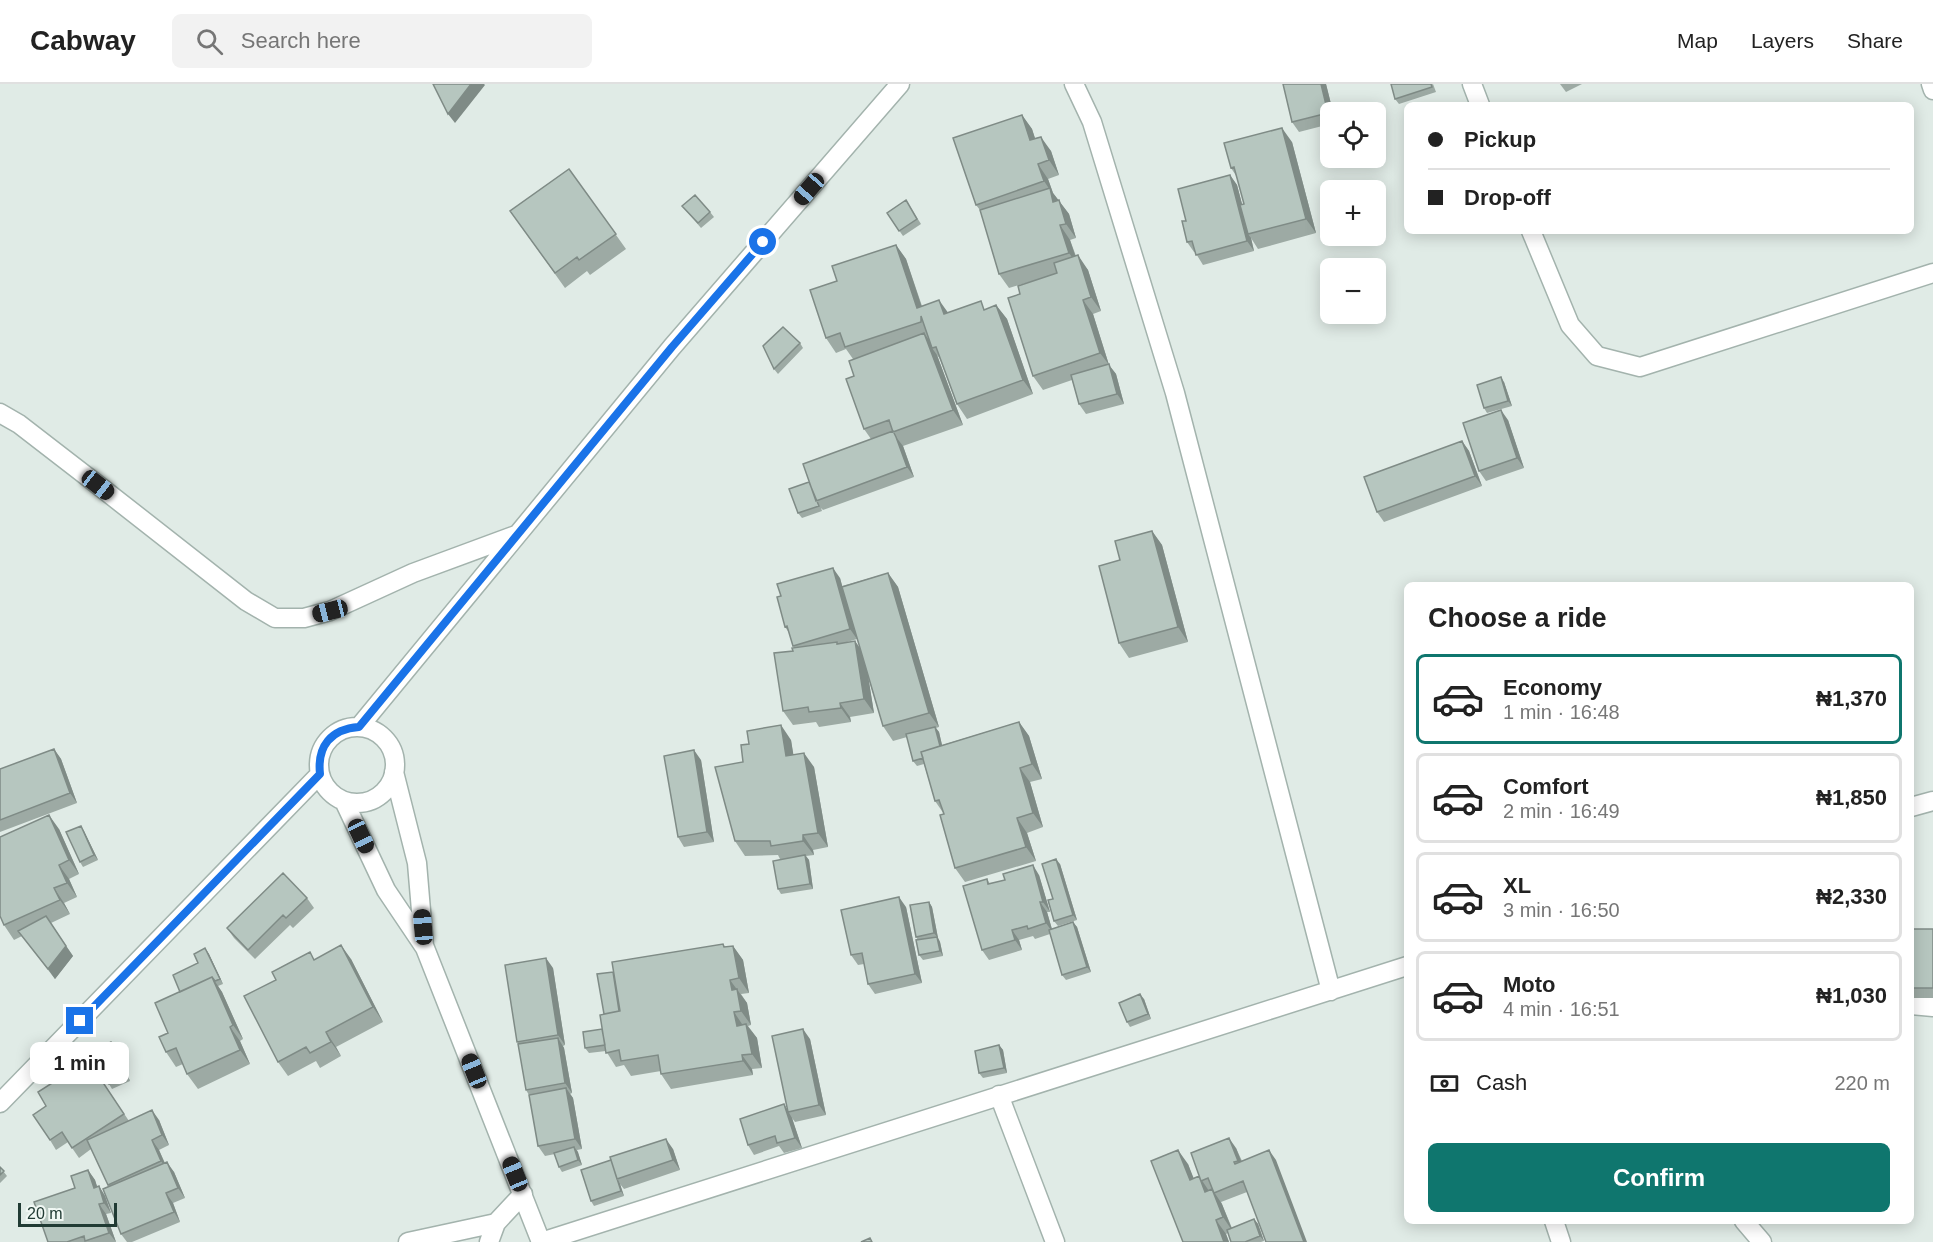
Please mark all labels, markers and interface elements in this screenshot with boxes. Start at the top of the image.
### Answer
search box [172,14,592,68]
text: Cabway [30,25,136,56]
icon: search [193,25,226,58]
text: Search here [241,28,361,53]
text: Map [1677,29,1718,52]
text: Layers [1751,29,1814,52]
text: Share [1847,29,1903,52]
map controls [1320,102,1386,324]
button: locate [1320,102,1386,168]
text: Pickup [1464,127,1536,152]
car [790,170,828,208]
button: + [1320,180,1386,246]
text: Drop-off [1464,185,1551,210]
route start [749,228,776,255]
button: − [1320,258,1386,324]
car [78,467,118,503]
car [310,598,350,624]
text: Choose a ride [1428,603,1607,633]
icon: car [1431,672,1485,726]
text: Economy [1503,675,1602,700]
text: ₦1,370 [1816,686,1887,711]
text: 1 min · 16:48 [1503,701,1620,723]
icon: car [1431,771,1485,825]
text: Comfort [1503,774,1589,799]
text: ₦1,850 [1816,785,1887,810]
text: 2 min · 16:49 [1503,800,1620,822]
car [345,816,377,856]
icon: car [1431,870,1485,924]
text: XL [1503,873,1531,898]
text: ₦2,330 [1816,884,1887,909]
text: 3 min · 16:50 [1503,899,1620,921]
car [412,908,434,946]
icon: car [1431,969,1485,1023]
text: Moto [1503,972,1556,997]
text: ₦1,030 [1816,983,1887,1008]
text: 4 min · 16:51 [1503,998,1620,1020]
route end [66,1007,93,1034]
callout: 1 min [31,1042,130,1084]
car [459,1051,489,1091]
text: 1 min [53,1052,106,1074]
icon: cash [1428,1067,1461,1100]
text: Cash [1476,1070,1527,1095]
text: 220 m [1834,1072,1890,1094]
button: Confirm [1428,1143,1890,1212]
car [500,1154,530,1194]
scale bar [18,1200,117,1228]
text: 20 m [27,1205,63,1222]

